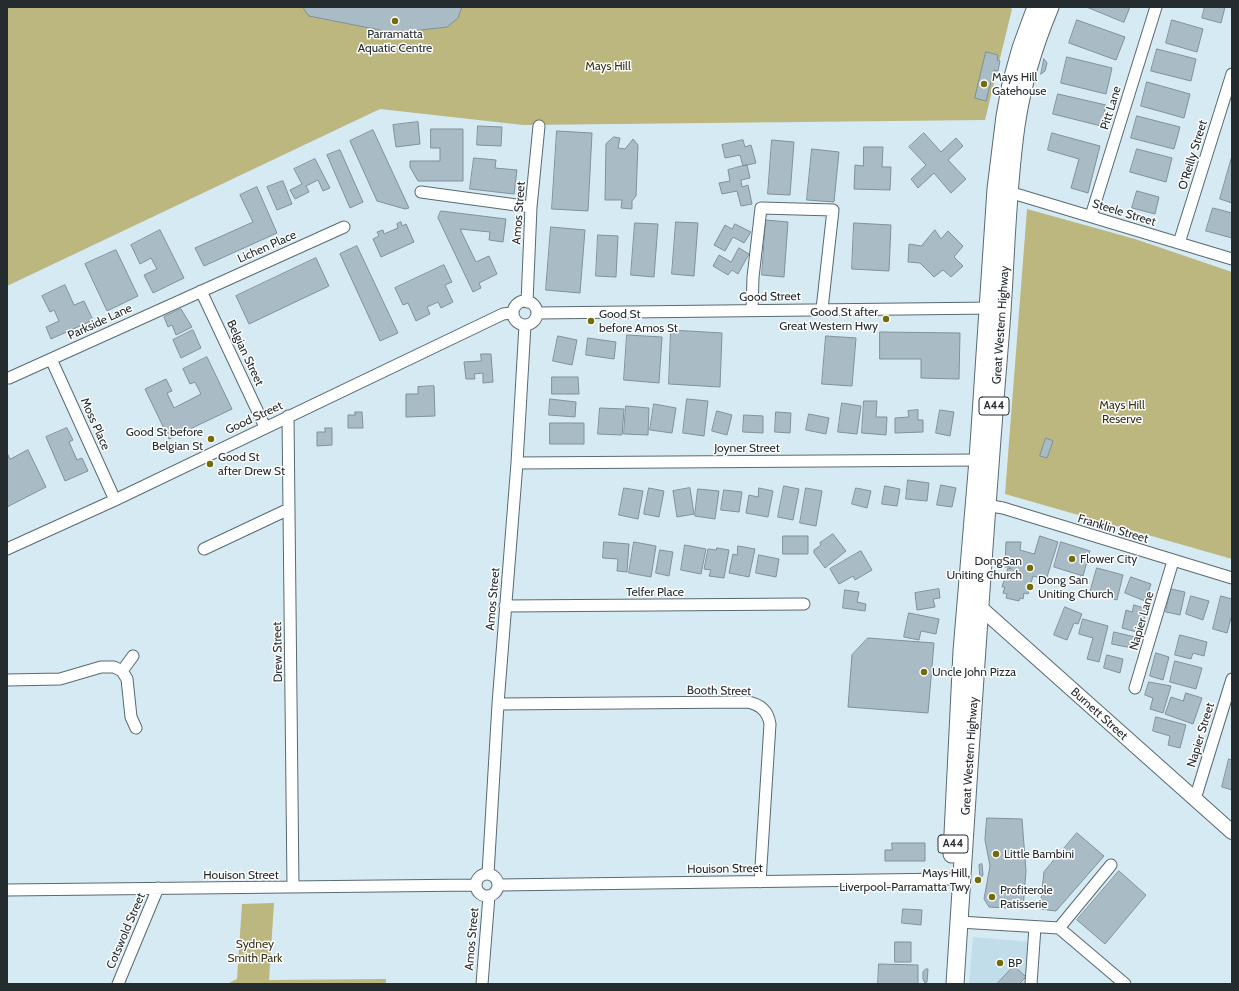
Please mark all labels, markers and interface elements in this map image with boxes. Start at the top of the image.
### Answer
marker: Parramatta Aquatic Centre [390,16,400,26]
place label: Parramatta Aquatic Centre [358,27,432,55]
park label: Mays Hill [585,59,631,73]
place label: Mays Hill Gatehouse [992,70,1046,98]
marker: Mays Hill Gatehouse [979,79,989,89]
street label: Pitt Lane [1098,84,1124,132]
street label: O'Reilly Street [1176,118,1210,192]
street label: Amos Street [510,181,528,245]
street label: Steele Street [1091,197,1157,229]
street label: Lichen Place [235,228,299,266]
street label: Great Western Highway [990,265,1012,385]
street label: Good Street [739,289,801,305]
street label: Parkside Lane [66,301,134,343]
place label: Good St after Great Western Hwy [779,305,878,333]
place label: Good St before Amos St [599,307,678,335]
marker: Good St after Great Western Hwy [881,314,891,324]
marker: Good St before Amos St [586,316,596,326]
street label: Belgian Street [223,318,267,388]
street label: Moss Place [77,396,113,452]
road number: A44 [979,397,1009,415]
street label: Good Street [223,398,285,438]
park label: Mays Hill Reserve [1099,398,1145,426]
place label: Good St before Belgian St [126,425,203,453]
marker: Good St before Belgian St [206,434,216,444]
street label: Joyner Street [714,441,780,455]
place label: Good St after Drew St [218,450,285,478]
marker: Good St after Drew St [205,459,215,469]
street label: Franklin Street [1076,511,1150,547]
place label: Flower City [1080,552,1137,566]
place label: DongSan Uniting Church [947,554,1022,582]
marker: Flower City [1067,554,1077,564]
marker: DongSan Uniting Church [1025,563,1035,573]
street label: Amos Street [483,567,503,631]
place label: Dong San Uniting Church [1038,573,1113,601]
marker: Dong San Uniting Church [1025,582,1035,592]
street label: Telfer Place [626,585,684,599]
street label: Napier Lane [1127,590,1157,652]
street label: Drew Street [270,622,286,682]
place label: Uncle John Pizza [932,665,1016,679]
marker: Uncle John Pizza [919,667,929,677]
street label: Booth Street [687,683,751,699]
street label: Burnett Street [1068,685,1130,743]
street label: Great Western Highway [959,696,981,816]
street label: Napier Street [1184,701,1218,769]
road number: A44 [938,835,968,853]
place label: Little Bambini [1004,847,1074,861]
marker: Little Bambini [991,849,1001,859]
street label: Houison Street [687,861,763,877]
place label: Mays Hill, Liverpool-Parramatta Twy [839,866,970,894]
street label: Houison Street [203,868,279,882]
marker: Mays Hill, Liverpool-Parramatta Twy [973,875,983,885]
place label: Profiterole Patisserie [1000,883,1053,911]
street label: Cotswold Street [104,891,148,971]
marker: Profiterole Patisserie [987,892,997,902]
street label: Amos Street [462,907,482,971]
park label: Sydney Smith Park [228,937,282,965]
place label: BP [1008,956,1022,970]
marker: BP [995,958,1005,968]

